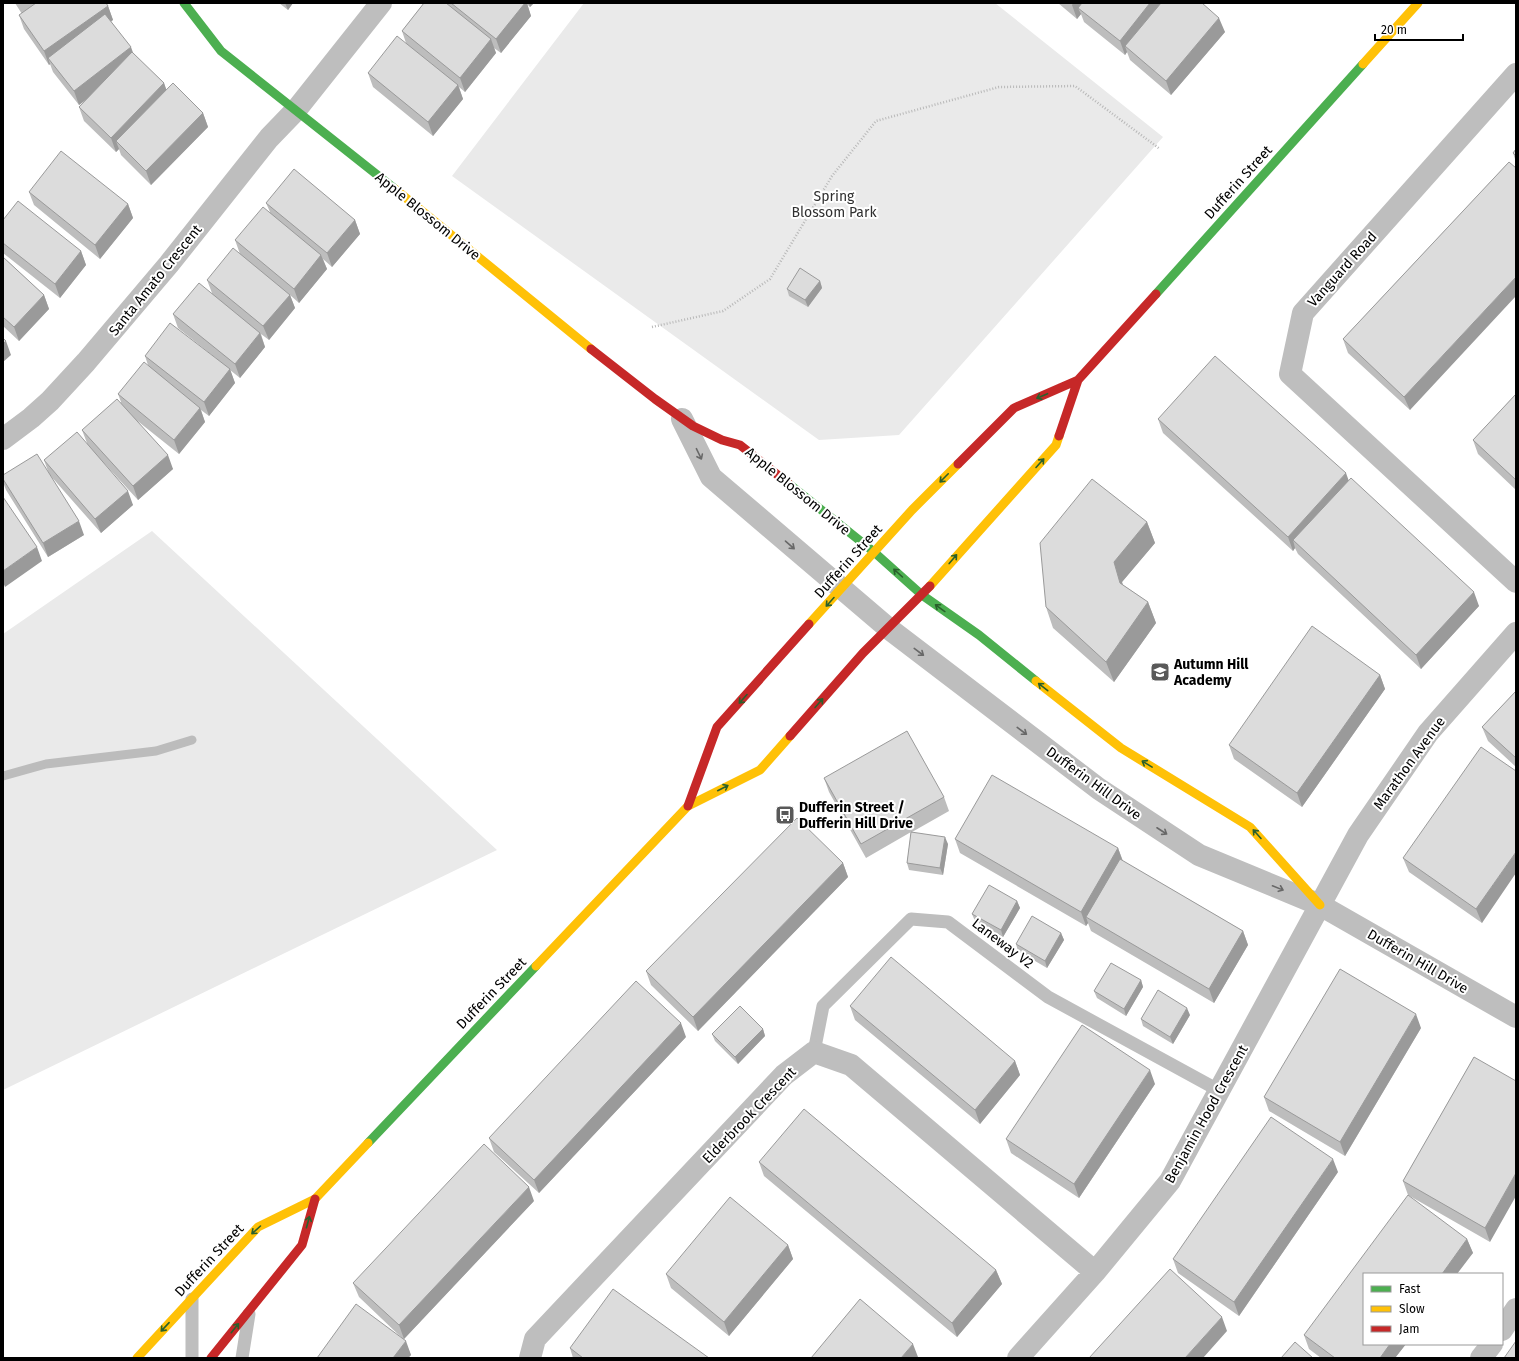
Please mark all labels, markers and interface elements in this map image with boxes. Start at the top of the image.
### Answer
scale bar [1375,16,1463,42]
text: 20 m [1381,23,1407,37]
street label: Dufferin Street [1201,141,1277,223]
street label: Apple Blossom Drive [372,169,484,264]
park label: Spring Blossom Park [791,188,877,221]
street label: Santa Amato Crescent [105,221,206,339]
street label: Vanguard Road [1304,228,1381,310]
one-way arrow [1036,392,1048,400]
street label: Apple Blossom Drive [742,444,854,539]
one-way arrow [696,447,703,459]
one-way arrow [1035,458,1045,468]
one-way arrow [939,473,949,483]
street label: Dufferin Street [811,520,887,602]
one-way arrow [784,540,795,549]
one-way arrow [948,554,957,565]
one-way arrow [893,569,904,578]
one-way arrow [825,597,835,607]
one-way arrow [935,604,946,612]
one-way arrow [913,648,924,656]
place label: Autumn Hill Academy [1173,656,1249,689]
school or university icon: Autumn Hill Academy [1149,661,1171,683]
one-way arrow [1038,682,1049,691]
one-way arrow [738,694,748,704]
one-way arrow [814,698,823,708]
street label: Marathon Avenue [1370,713,1449,813]
one-way arrow [1017,727,1028,735]
street label: Dufferin Hill Drive [1043,743,1145,824]
one-way arrow [1141,760,1153,768]
one-way arrow [717,784,729,792]
place label: Dufferin Street / Dufferin Hill Drive [799,799,913,832]
bus stop icon: Dufferin Street / Dufferin Hill Drive [774,804,796,826]
one-way arrow [1156,827,1167,835]
one-way arrow [1252,829,1261,840]
one-way arrow [1272,885,1284,892]
street label: Laneway V2 [968,915,1037,972]
street label: Dufferin Hill Drive [1364,926,1471,997]
street label: Dufferin Street [453,953,531,1033]
street label: Benjamin Hood Crescent [1161,1041,1252,1186]
street label: Elderbrook Crescent [699,1063,800,1167]
one-way arrow [305,1216,312,1229]
street label: Dufferin Street [171,1220,248,1300]
one-way arrow [251,1226,261,1235]
legend [1363,1273,1503,1345]
text: Fast [1399,1282,1421,1296]
text: Slow [1399,1302,1425,1316]
one-way arrow [160,1322,170,1332]
one-way arrow [231,1322,240,1333]
text: Jam [1399,1322,1419,1336]

